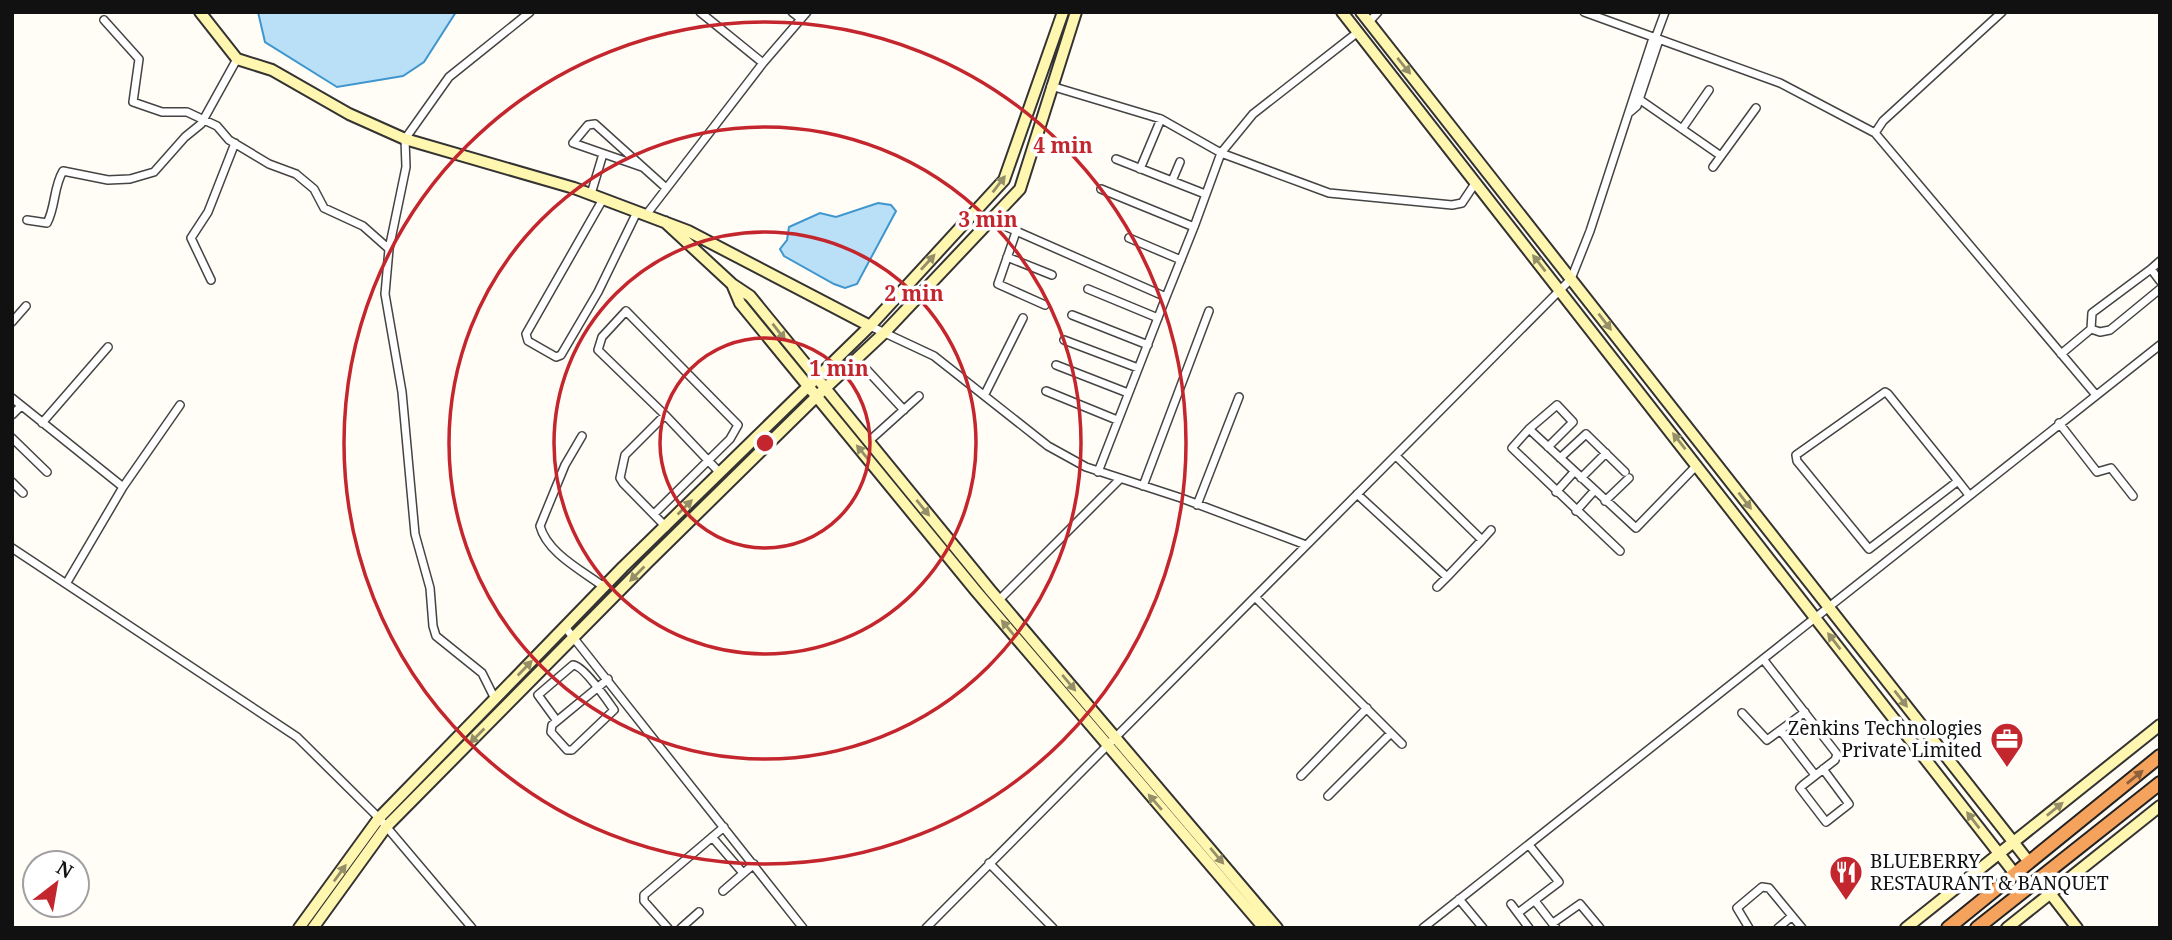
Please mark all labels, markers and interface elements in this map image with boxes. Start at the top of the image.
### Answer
one-way arrow [1396,57,1411,74]
text: 4 min [1033,131,1093,159]
one-way arrow [992,174,1006,193]
text: 3 min [958,205,1018,233]
one-way arrow [920,253,936,271]
one-way arrow [1531,254,1546,272]
text: 2 min [884,279,944,307]
one-way arrow [1597,312,1612,330]
one-way arrow [771,324,786,341]
text: 1 min [809,354,869,382]
centre of rings [753,431,777,455]
one-way arrow [1672,433,1687,451]
one-way arrow [856,444,871,462]
one-way arrow [1738,491,1753,509]
one-way arrow [677,499,693,516]
one-way arrow [915,500,930,517]
one-way arrow [629,565,645,582]
one-way arrow [1001,620,1016,637]
one-way arrow [1826,632,1841,650]
one-way arrow [516,660,532,677]
one-way arrow [1061,674,1076,691]
one-way arrow [1894,689,1909,707]
place label: Zenkins Technologies Private Limited [1788,715,1982,763]
office icon: Zenkins Technologies Private Limited [1988,720,2026,769]
one-way arrow [468,727,485,744]
one-way arrow [2125,769,2143,784]
one-way arrow [1148,793,1163,810]
one-way arrow [2047,802,2064,817]
one-way arrow [1966,812,1981,830]
one-way arrow [1209,847,1224,865]
place label: BLUEBERRY RESTAURANT & BANQUET [1870,848,2109,896]
north arrow [21,849,91,919]
restaurant icon: BLUEBERRY RESTAURANT & BANQUET [1827,853,1865,902]
text: N [52,854,78,884]
one-way arrow [332,864,346,882]

